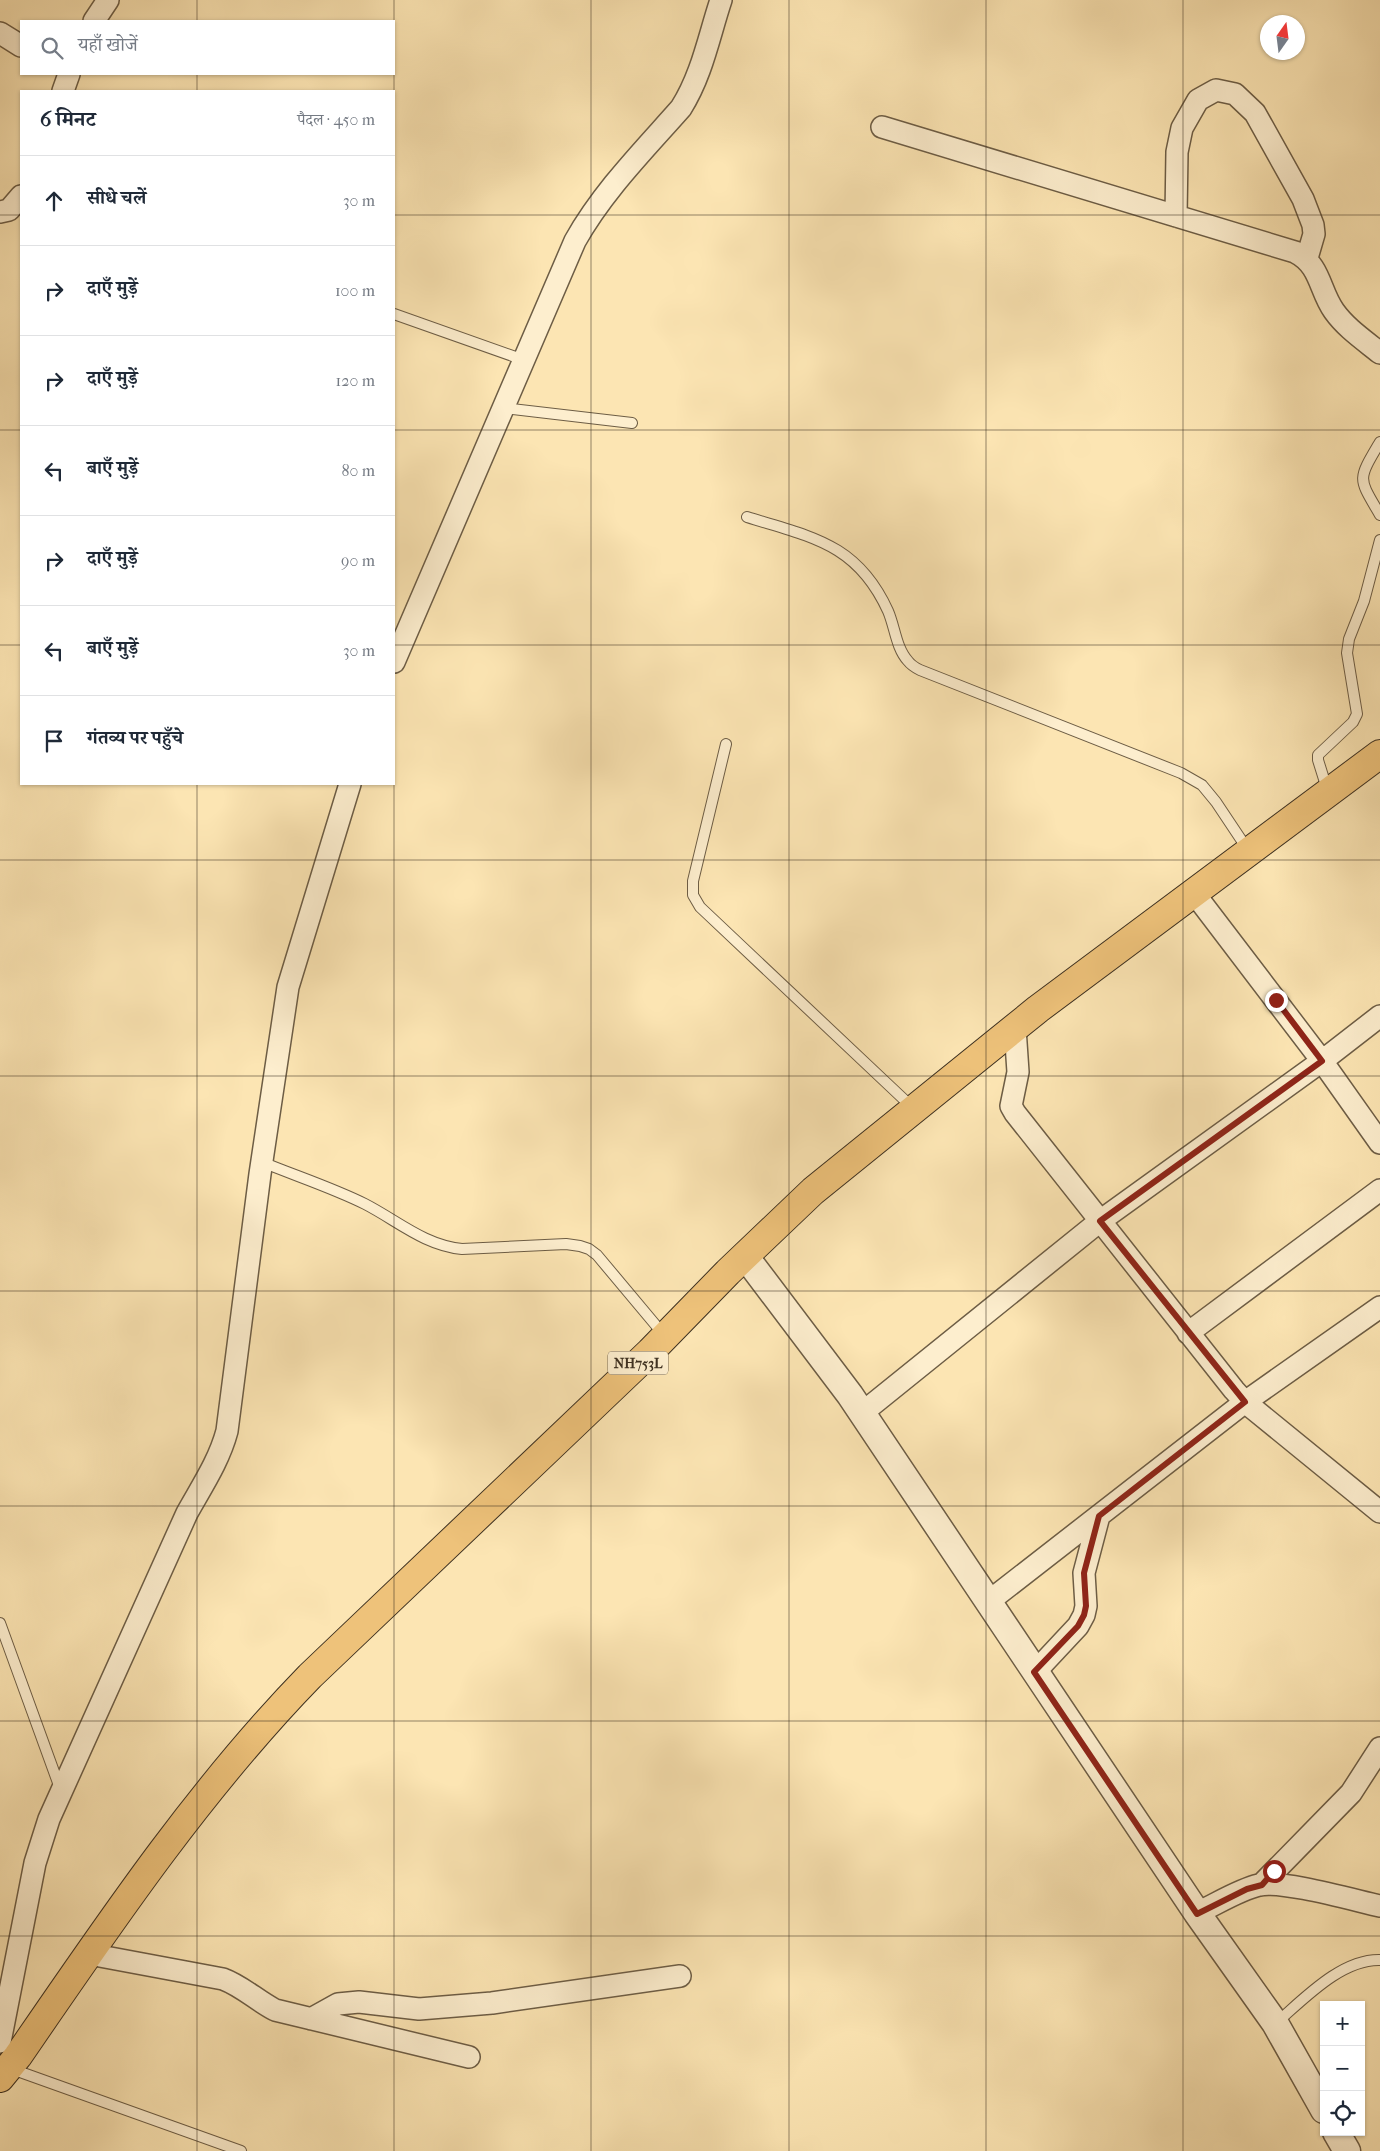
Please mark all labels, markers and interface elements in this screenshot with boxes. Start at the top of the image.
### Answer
north arrow [1260,15,1305,60]
search box [20,20,395,75]
icon: search [38,34,66,62]
text: यहाँ खोजें [78,34,138,56]
text: 6 मिनट [40,107,96,131]
text: पैदल · 450 m [297,110,375,129]
icon: ahead [40,187,68,215]
text: सीधे चलें [87,187,146,209]
text: 30 m [343,191,375,210]
icon: right [40,277,68,305]
text: दाएँ मुड़ें [87,277,138,299]
text: 100 m [335,281,375,300]
icon: right [40,367,68,395]
text: दाएँ मुड़ें [87,367,138,389]
text: 120 m [336,371,375,390]
icon: left [40,457,68,485]
text: बाएँ मुड़ें [87,457,138,479]
text: 80 m [341,461,375,480]
icon: right [40,547,68,575]
text: दाएँ मुड़ें [87,547,138,569]
text: 90 m [341,551,375,570]
icon: left [40,637,68,665]
text: बाएँ मुड़ें [87,637,138,659]
text: 30 m [343,641,375,660]
icon: arrive [40,727,68,755]
text: गंतव्य पर पहुँचे [87,727,183,749]
route end [1265,989,1288,1012]
road number: NH753L [608,1352,668,1375]
route start [1263,1860,1286,1883]
map controls [1320,2001,1365,2136]
button: + [1320,2001,1365,2046]
button: − [1320,2046,1365,2091]
button: locate [1320,2091,1365,2136]

